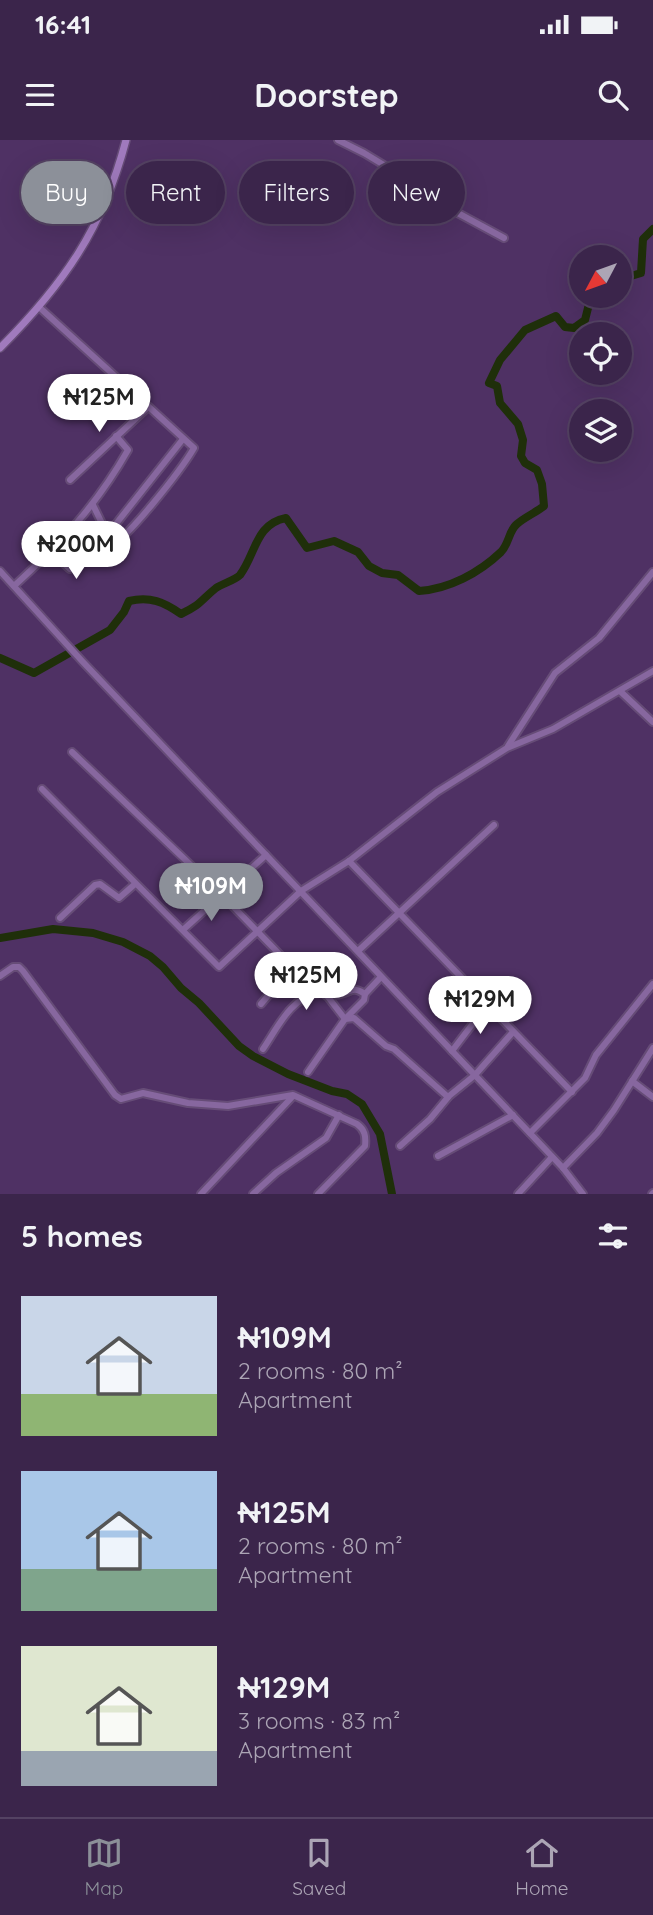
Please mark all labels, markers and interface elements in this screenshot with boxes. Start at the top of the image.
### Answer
text: 16:41 [35,8,91,41]
text: Doorstep [254,75,399,115]
icon: menu [21,76,59,114]
icon: search [594,76,632,114]
chip: Buy [21,161,112,224]
chip: Rent [126,161,225,224]
chip: Filters [239,161,354,224]
chip: New [368,161,465,224]
north arrow [569,245,632,308]
map controls [569,245,632,462]
button: locate [569,322,632,385]
pin: ₦125M [50,374,148,434]
text: ₦125M [63,382,135,411]
button: layers [569,399,632,462]
pin: ₦200M [27,522,125,581]
text: ₦200M [37,529,115,558]
pin: ₦109M [162,864,260,923]
text: ₦109M [175,871,247,900]
pin: ₦125M [257,952,355,1012]
text: ₦125M [270,960,342,989]
pin: ₦129M [431,976,529,1036]
text: ₦129M [445,984,515,1013]
text: 5 homes [21,1217,143,1255]
icon: filters [594,1217,632,1255]
text: ₦109M [238,1318,332,1356]
icon: home [77,1324,161,1408]
text: 2 rooms · 80 m² [238,1356,403,1385]
text: Apartment [238,1385,352,1414]
text: ₦125M [238,1493,331,1531]
icon: home [77,1499,161,1583]
text: 2 rooms · 80 m² [238,1531,403,1560]
text: Apartment [238,1560,352,1589]
text: ₦129M [238,1668,330,1706]
icon: home [77,1674,161,1758]
text: 3 rooms · 83 m² [238,1706,400,1735]
text: Apartment [238,1735,352,1764]
tab: Map [84,1834,123,1900]
tab: Saved [292,1834,346,1900]
tab: Home [515,1834,569,1900]

